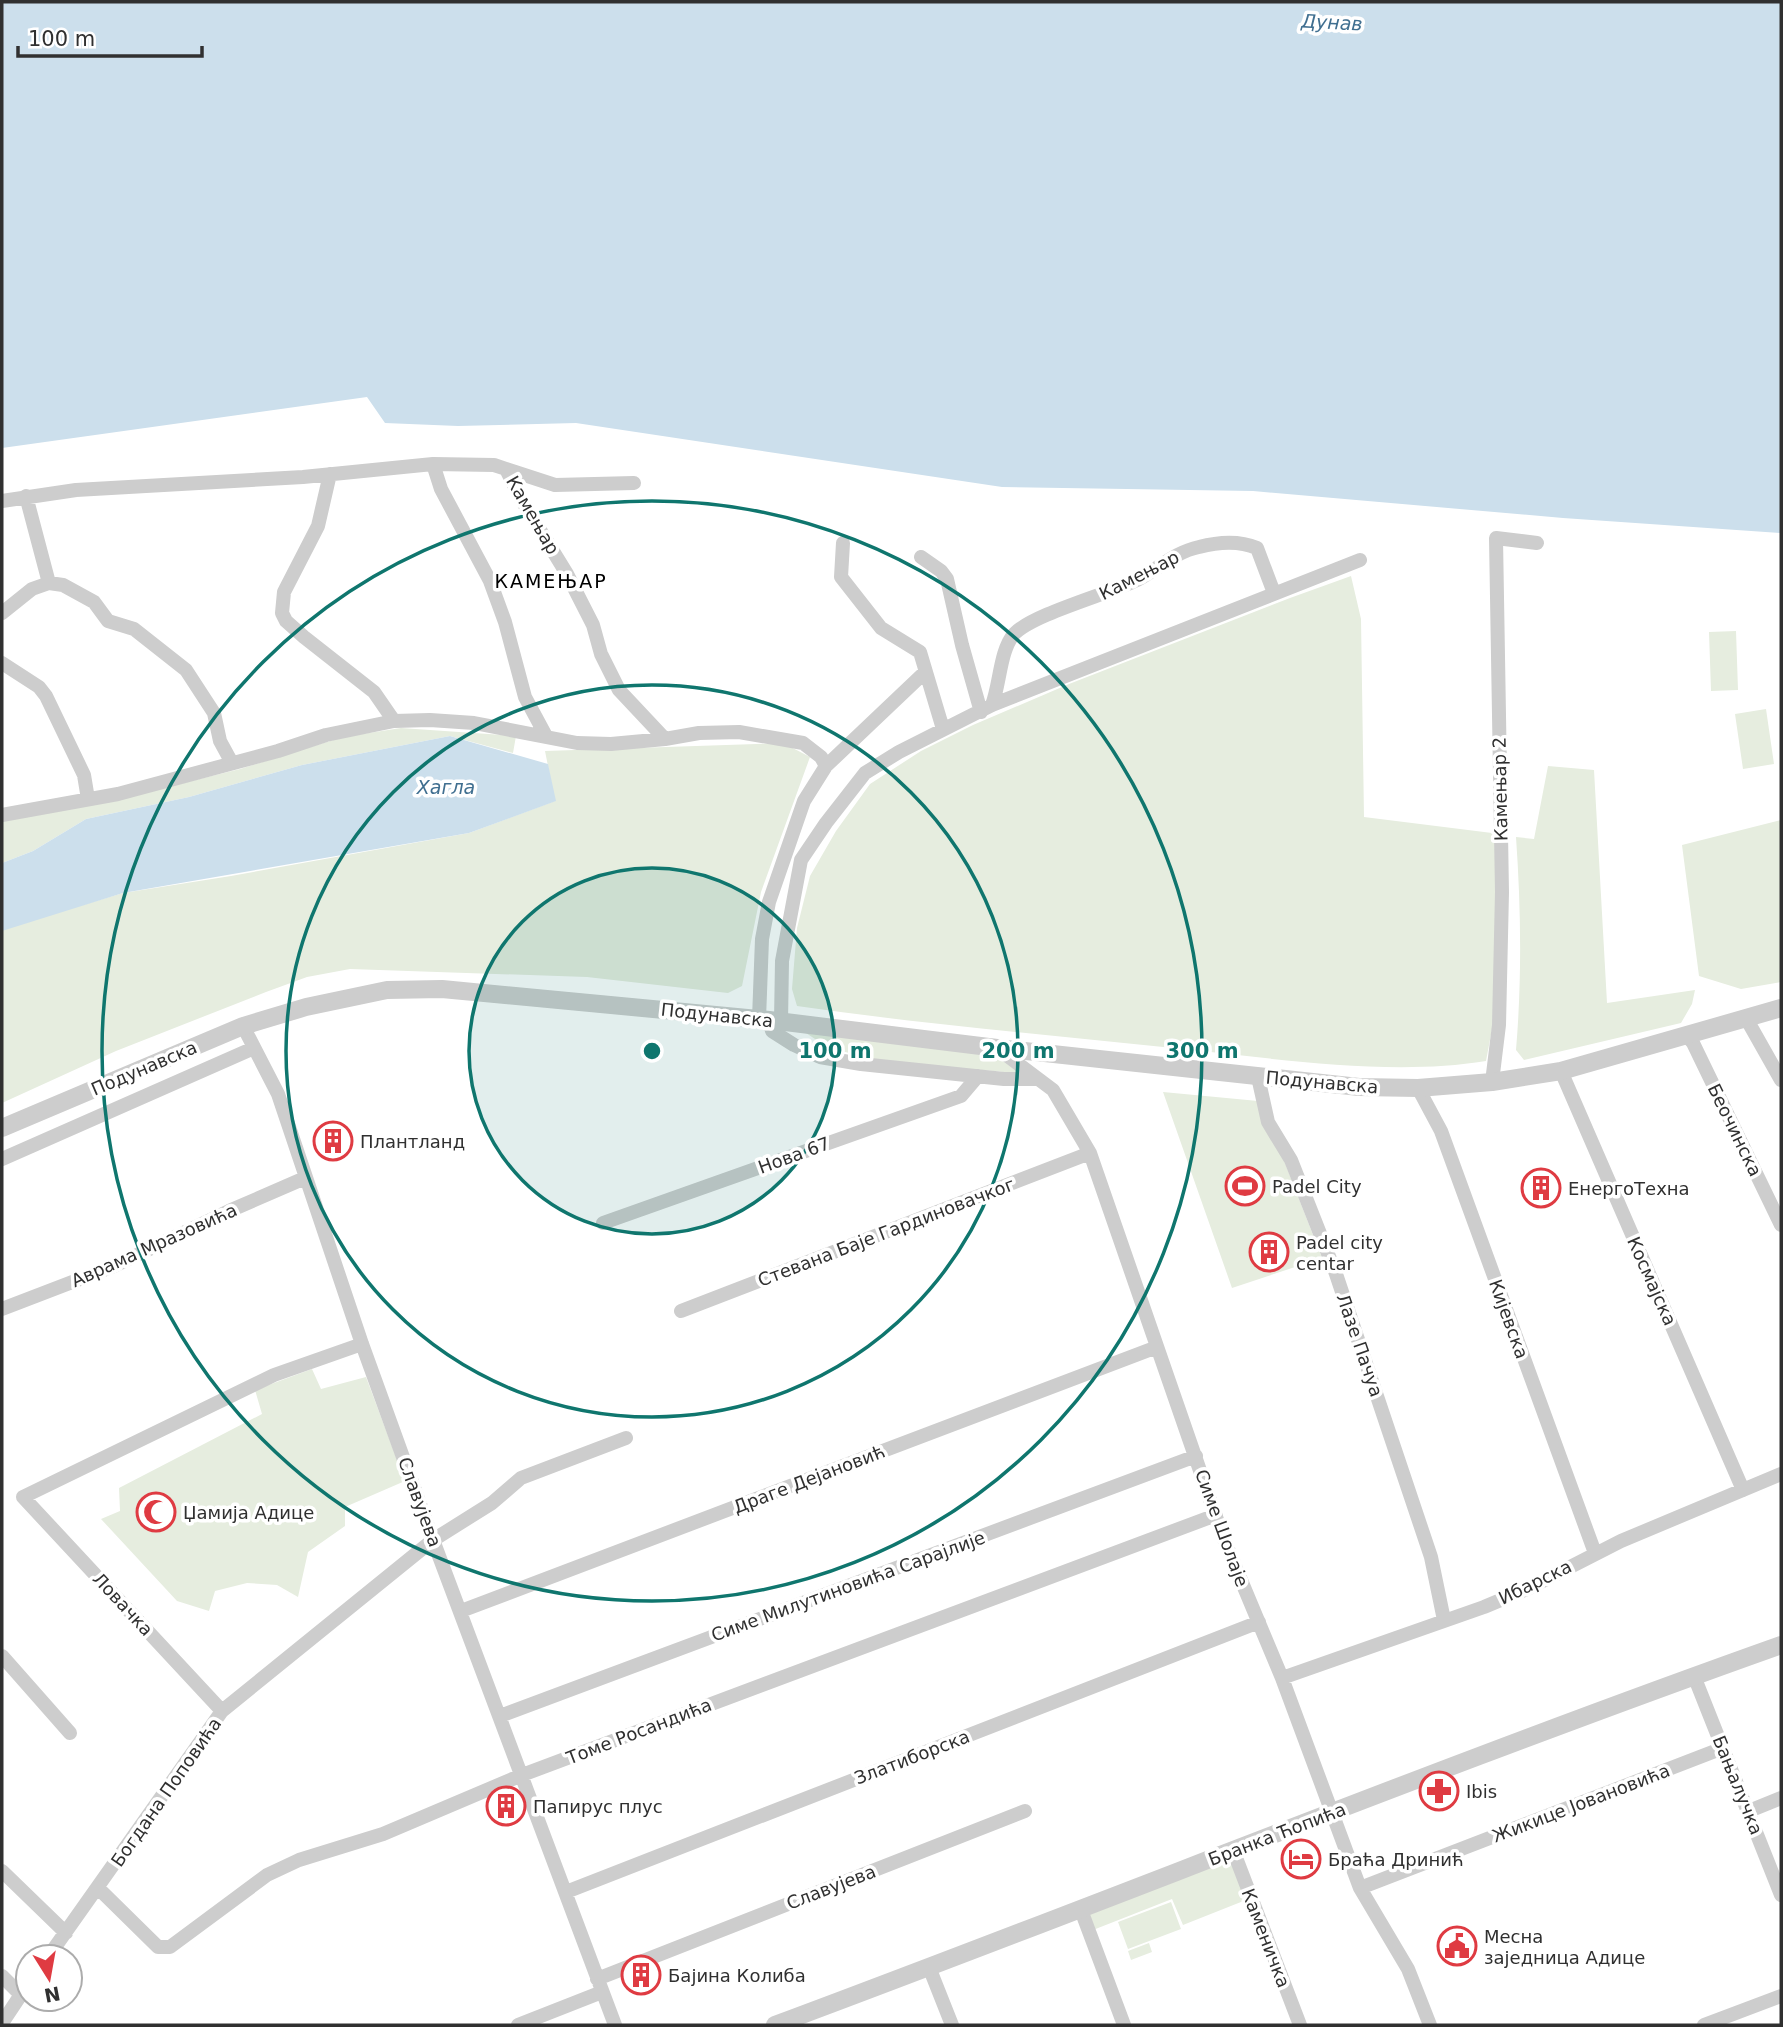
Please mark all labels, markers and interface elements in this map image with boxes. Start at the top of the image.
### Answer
water label: Дунав [1300,9,1363,35]
scale bar [18,14,201,58]
text: 100 m [28,27,95,51]
street label: Камењар [502,472,564,558]
street label: Камењар [1095,546,1183,604]
district label: КАМЕЊАР [494,570,608,592]
street label: Камењар 2 [1489,737,1511,841]
water label: Хагла [416,776,475,798]
street label: Подунавска [660,999,774,1031]
street label: Подунавска [88,1036,200,1100]
centre of rings [640,1039,664,1063]
text: 100 m [798,1039,872,1063]
text: 200 m [981,1039,1055,1063]
text: 300 m [1165,1039,1239,1063]
street label: Подунавска [1265,1067,1379,1097]
street label: Беочинска [1704,1080,1766,1180]
building icon: Плантланд [312,1120,354,1162]
place label: Плантланд [360,1131,465,1152]
street label: Нова 67 [755,1132,833,1178]
sports icon: Padel City [1224,1165,1266,1207]
building icon: ЕнергоТехна [1520,1167,1562,1209]
street label: Стевана Баје Гардиновачког [755,1173,1017,1291]
place label: Padel City [1272,1176,1362,1197]
place label: ЕнергоТехна [1568,1178,1690,1199]
street label: Аврама Мразовића [68,1199,240,1291]
building icon: Padel city centar [1248,1231,1290,1273]
place label: Padel city centar [1296,1232,1383,1274]
street label: Космајска [1623,1233,1681,1329]
street label: Кијевска [1485,1276,1533,1362]
street label: Лазе Пачуа [1333,1291,1387,1399]
street label: Драге Дејановић [730,1440,888,1518]
street label: Славујева [394,1454,446,1550]
street label: Симе Шолаје [1191,1466,1253,1590]
mosque icon: Џамија Адице [135,1491,177,1533]
place label: Џамија Адице [183,1502,314,1523]
street label: Симе Милутиновића Сарајлије [708,1527,988,1645]
street label: Ибарска [1495,1555,1575,1609]
street label: Ловачка [88,1568,158,1640]
street label: Томе Росандића [562,1694,715,1769]
street label: Богдана Поповића [107,1713,225,1871]
street label: Златиборска [851,1725,973,1789]
street label: Бањалучка [1709,1732,1767,1838]
street label: Жикице Јовановића [1489,1759,1673,1847]
pharmacy icon: Ibis [1418,1770,1460,1812]
place label: Ibis [1466,1781,1497,1802]
building icon: Папирус плус [485,1785,527,1827]
place label: Папирус плус [533,1796,663,1817]
street label: Бранка Ћопића [1205,1798,1349,1870]
hotel icon: Браћа Дринић [1280,1838,1322,1880]
place label: Браћа Дринић [1328,1849,1464,1870]
street label: Славујева [783,1860,879,1914]
street label: Каменичка [1237,1885,1295,1991]
public building icon: Месна заједница Адице [1436,1925,1478,1967]
place label: Месна заједница Адице [1484,1926,1645,1968]
north arrow [14,1943,84,2013]
building icon: Бајина Колиба [620,1954,662,1996]
place label: Бајина Колиба [668,1965,806,1986]
text: N [42,1982,62,2007]

